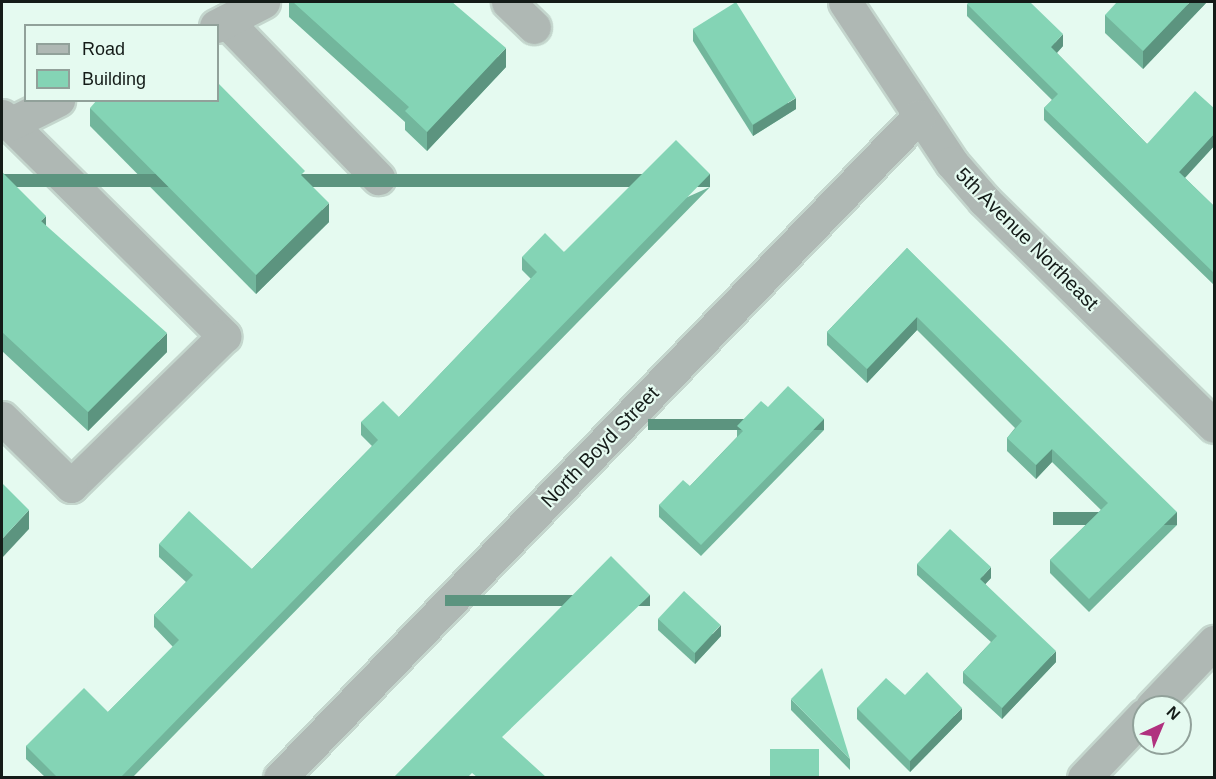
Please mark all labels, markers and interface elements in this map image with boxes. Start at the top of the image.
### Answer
legend [24,24,219,102]
text: Road [82,39,125,59]
text: Building [82,69,146,89]
street label: 5th Avenue Northeast [950,162,1104,316]
street label: North Boyd Street [536,381,664,513]
north arrow [1132,695,1192,755]
text: N [1163,703,1184,723]

